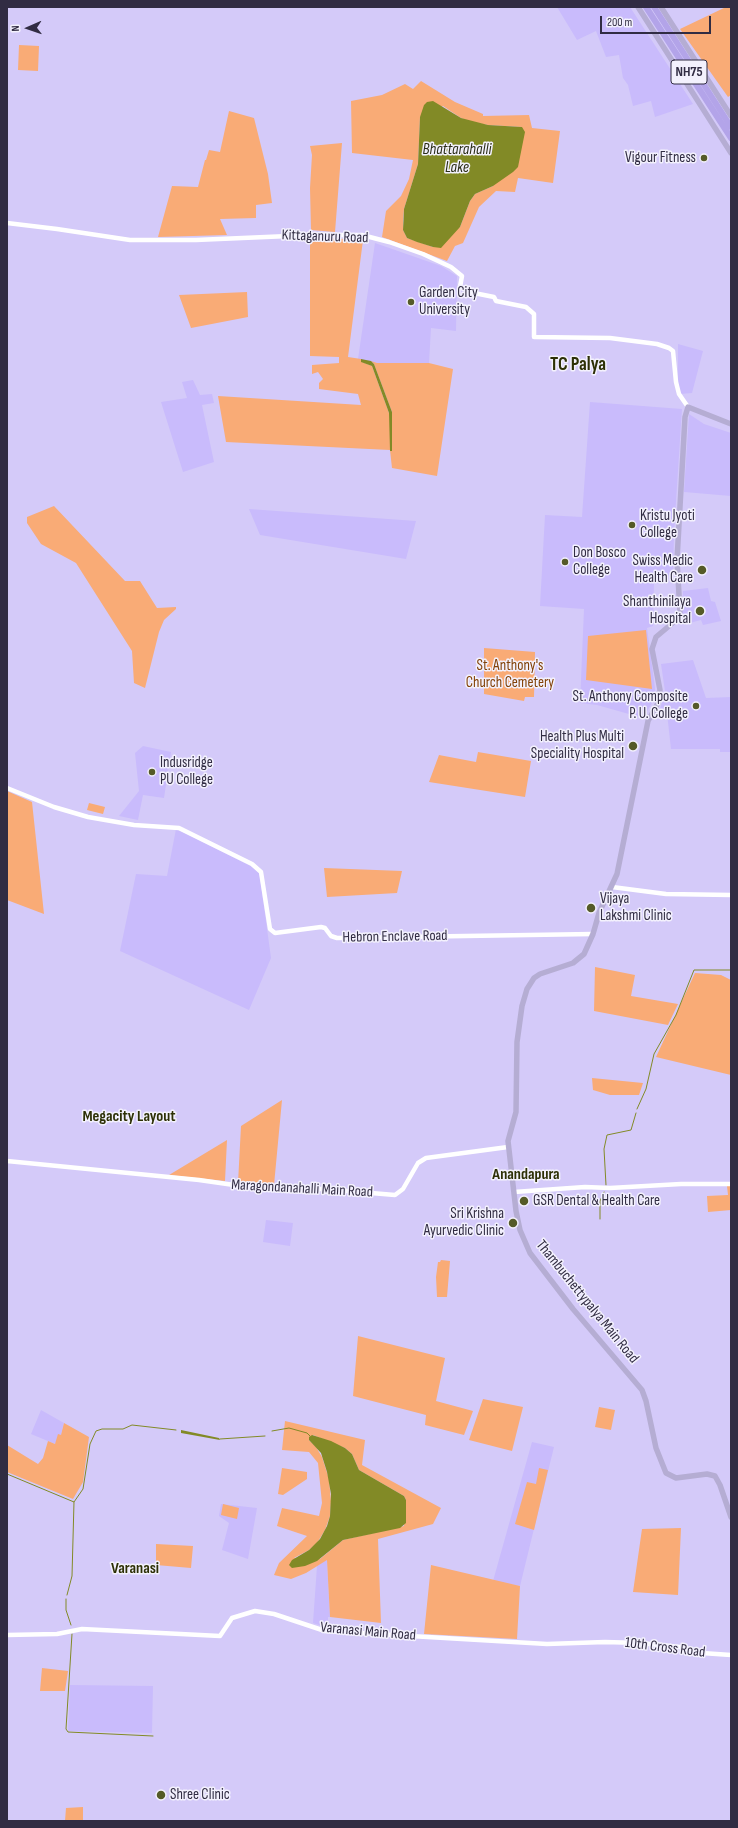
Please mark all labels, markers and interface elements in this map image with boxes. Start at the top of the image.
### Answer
north arrow [8,8,48,48]
scale bar [602,8,713,34]
text: 200 m [607,15,632,30]
text: N [9,25,22,32]
road number: NH75 [671,60,707,84]
water label: Bhattarahalli Lake [422,140,492,178]
place label: Vigour Fitness [625,149,696,167]
marker: Vigour Fitness [699,153,709,163]
street label: Kittaganuru Road [281,226,369,248]
place label: Garden City University [419,284,478,319]
marker: Garden City University [406,297,416,307]
district label: TC Palya [550,354,606,376]
place label: Kristu Jyoti College [640,507,695,542]
marker: Kristu Jyoti College [627,520,637,530]
place label: Don Bosco College [573,544,626,579]
place label: Swiss Medic Health Care [632,552,693,587]
marker: Don Bosco College [560,557,570,567]
marker: Swiss Medic Health Care [696,564,708,576]
place label: Shanthinilaya Hospital [623,593,691,628]
marker: Shanthinilaya Hospital [694,605,706,617]
park label: St. Anthony's Church Cemetery [466,657,554,692]
place label: St. Anthony Composite P. U. College [573,688,688,723]
marker: St. Anthony Composite P. U. College [691,701,701,711]
place label: Health Plus Multi Speciality Hospital [531,728,624,763]
marker: Health Plus Multi Speciality Hospital [627,740,639,752]
place label: Indusridge PU College [160,754,213,789]
marker: Indusridge PU College [147,767,157,777]
place label: Vijaya Lakshmi Clinic [600,890,672,925]
marker: Vijaya Lakshmi Clinic [585,902,597,914]
street label: Hebron Enclave Road [342,927,448,947]
district label: Megacity Layout [82,1107,176,1127]
district label: Anandapura [492,1165,560,1185]
street label: Maragondanahalli Main Road [231,1176,373,1202]
place label: GSR Dental & Health Care [533,1192,660,1210]
marker: GSR Dental & Health Care [518,1195,530,1207]
place label: Sri Krishna Ayurvedic Clinic [424,1205,504,1240]
marker: Sri Krishna Ayurvedic Clinic [507,1217,519,1229]
street label: Thambuchettypalya Main Road [532,1237,642,1367]
district label: Varanasi [111,1559,159,1579]
street label: Varanasi Main Road [319,1619,417,1645]
street label: 10th Cross Road [624,1634,706,1662]
place label: Shree Clinic [170,1786,230,1804]
marker: Shree Clinic [155,1789,167,1801]

